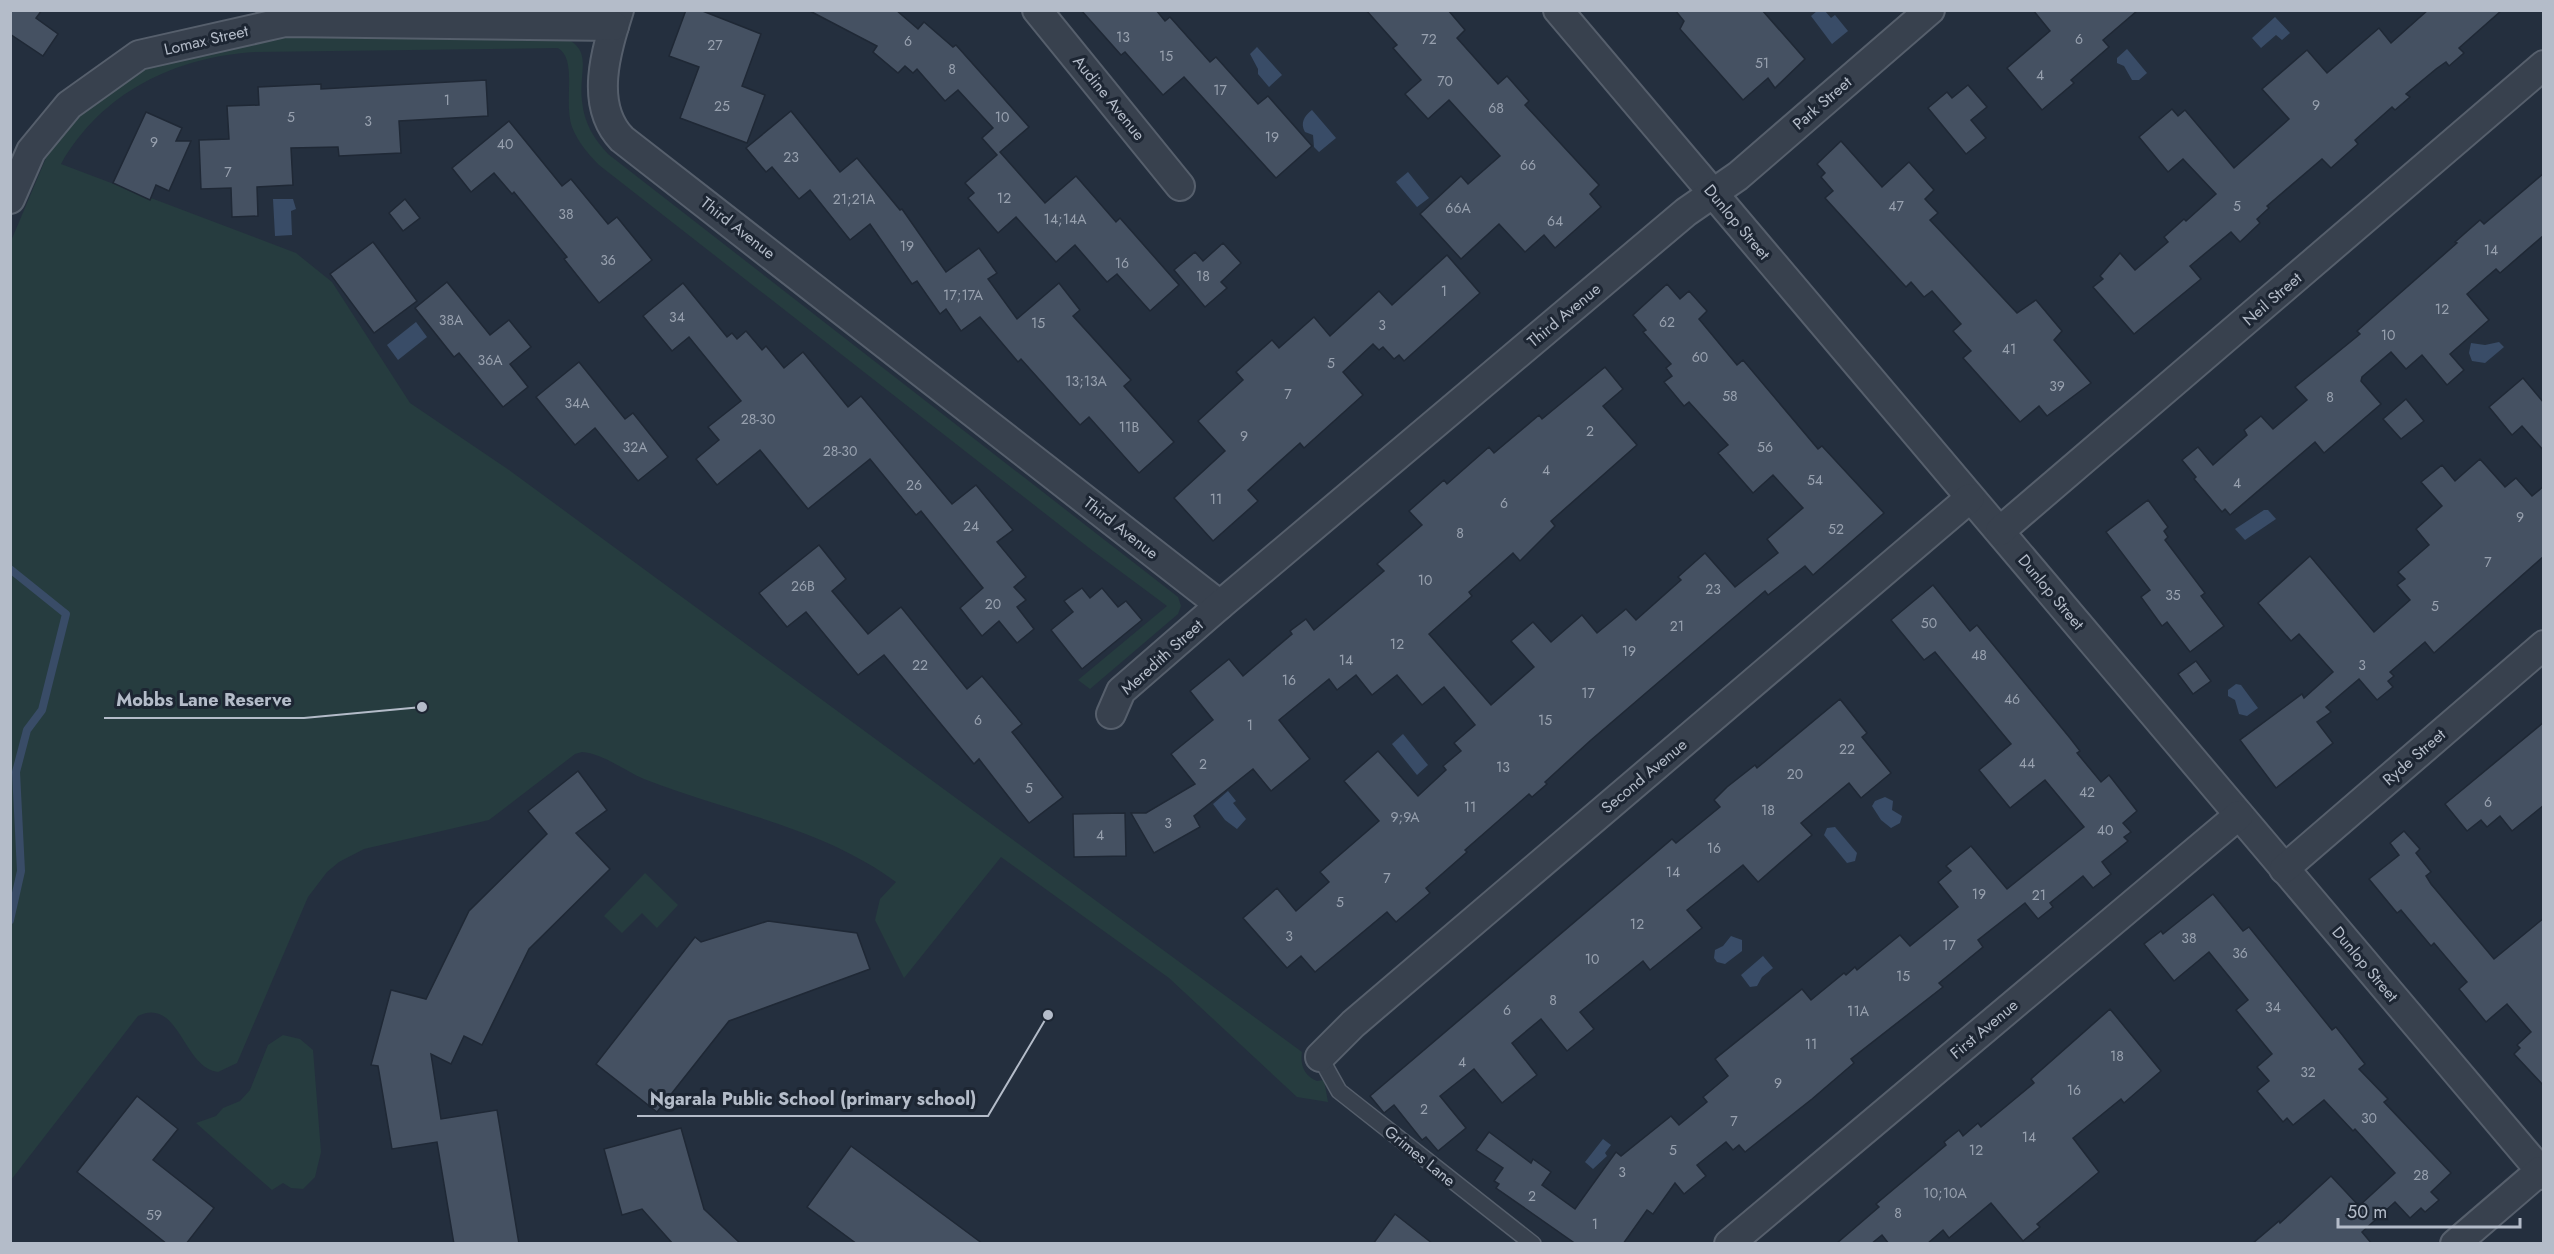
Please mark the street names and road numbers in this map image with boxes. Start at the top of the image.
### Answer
street label: Lomax Street [162,19,251,61]
street label: Audine Avenue [1068,51,1150,145]
street label: Park Street [1787,71,1857,135]
street label: Dunlop Street [1699,179,1776,265]
street label: Third Avenue [696,191,780,265]
street label: Neil Street [2237,267,2307,331]
street label: Third Avenue [1522,278,1606,352]
street label: Third Avenue [1079,491,1163,565]
street label: Dunlop Street [2013,549,2090,635]
street label: Meredith Street [1116,614,1208,700]
street label: Ryde Street [2378,723,2450,791]
street label: Second Avenue [1596,733,1692,819]
street label: Dunlop Street [2327,921,2404,1007]
street label: First Avenue [1945,994,2023,1064]
street label: Grimes Lane [1380,1120,1460,1192]

